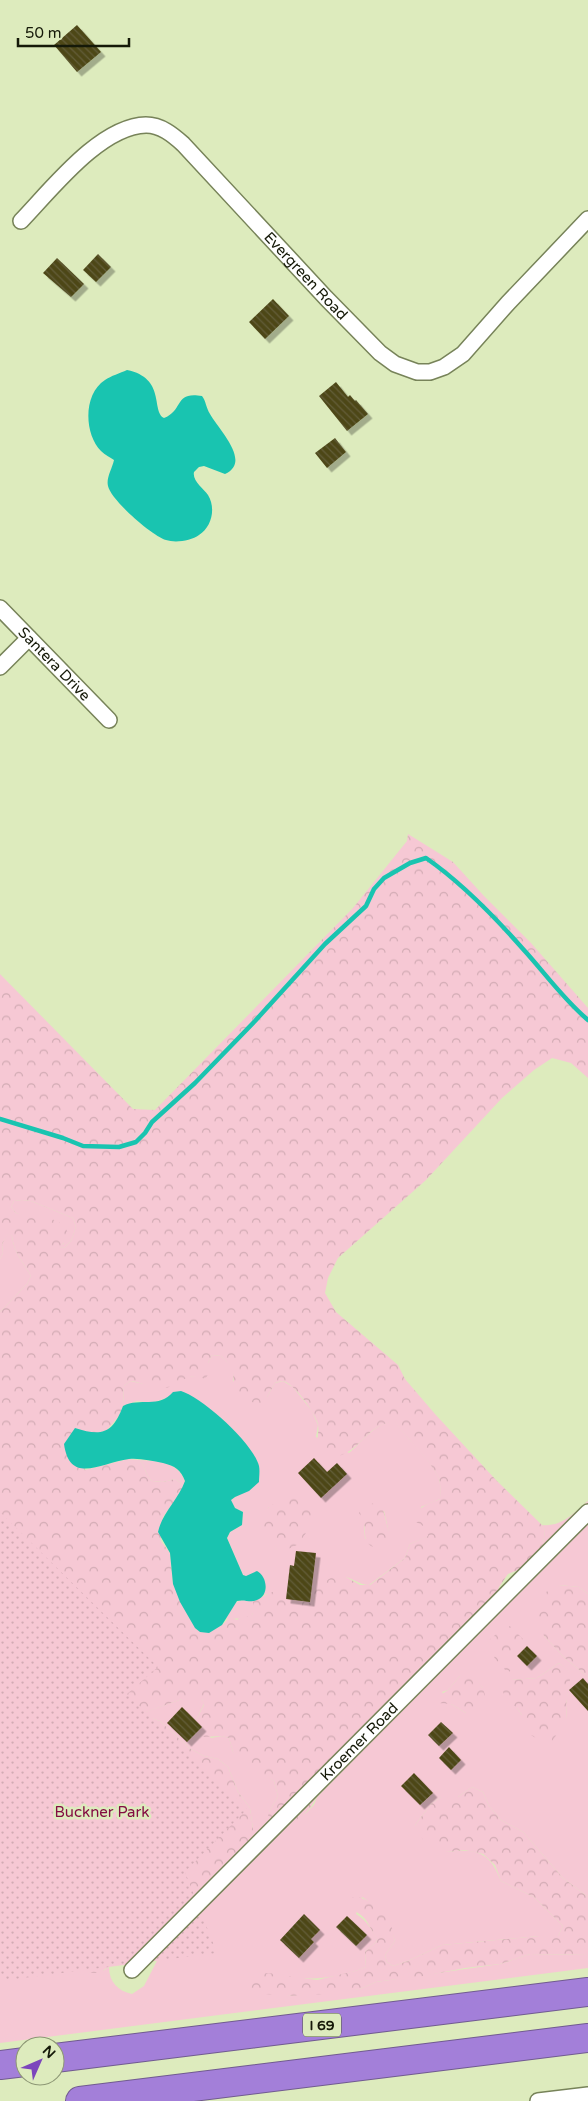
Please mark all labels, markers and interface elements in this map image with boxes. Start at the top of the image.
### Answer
scale bar [18,15,129,47]
text: 50 m [25,24,62,42]
street label: Evergreen Road [260,228,351,324]
street label: Santera Drive [15,623,94,705]
street label: Kroemer Road [317,1699,402,1785]
park label: Buckner Park [55,1803,149,1821]
road number: I 69 [303,2014,341,2036]
north arrow [15,2036,65,2086]
text: N [39,2042,59,2062]

